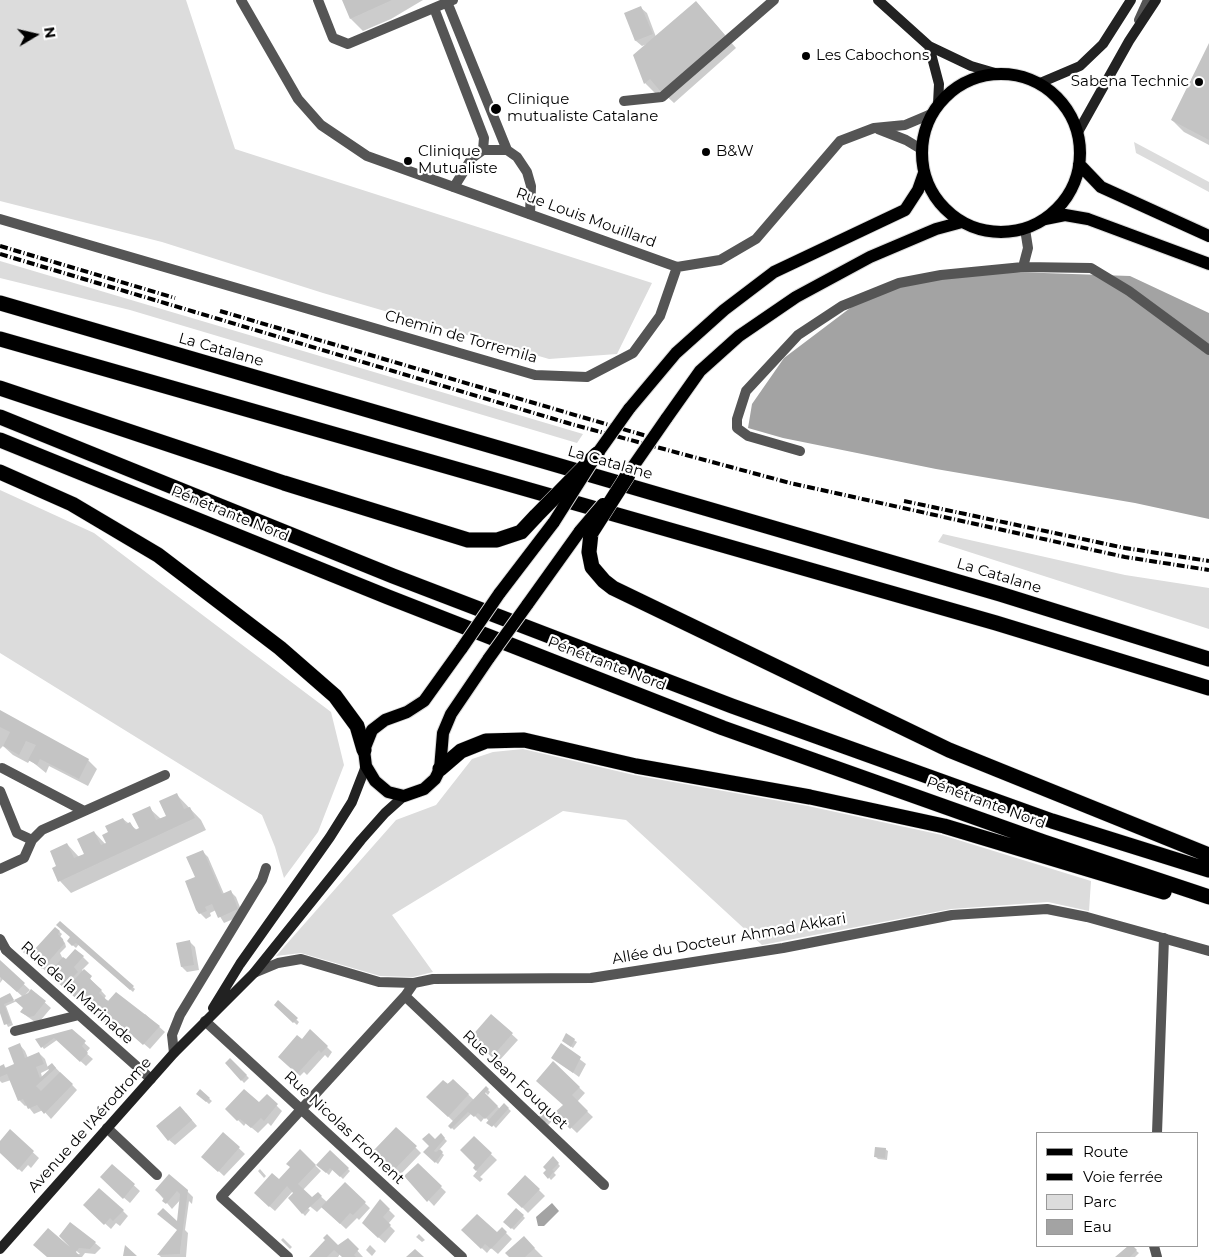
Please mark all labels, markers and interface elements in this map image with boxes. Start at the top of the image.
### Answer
north arrow [10,10,60,60]
text: N [40,26,60,40]
place label: Les Cabochons [816,47,929,65]
marker: Les Cabochons [800,50,812,62]
place label: Sabena Technic [1071,73,1189,91]
marker: Sabena Technic [1193,76,1205,88]
place label: Clinique mutualiste Catalane [507,91,658,126]
marker: Clinique mutualiste Catalane [489,102,503,116]
place label: Clinique Mutualiste [418,143,498,178]
place label: B&W [716,143,754,161]
marker: B&W [700,146,712,158]
marker: Clinique Mutualiste [402,155,414,167]
street label: Rue Louis Mouillard [513,184,659,252]
street label: Chemin de Torremila [383,307,539,367]
street label: La Catalane [176,329,266,371]
street label: La Catalane [565,442,655,484]
street label: Pénétrante Nord [168,482,292,546]
street label: La Catalane [954,555,1044,597]
street label: Pénétrante Nord [545,633,669,695]
street label: Pénétrante Nord [924,773,1048,833]
street label: Allée du Docteur Ahmad Akkari [611,910,847,968]
street label: Rue de la Marinade [17,938,137,1048]
street label: Rue Jean Fouquet [459,1027,571,1133]
street label: Avenue de l'Aérodrome [25,1054,155,1196]
street label: Rue Nicolas Froment [280,1068,408,1188]
legend [1036,1132,1199,1247]
text: Route [1083,1142,1128,1161]
text: Voie ferrée [1083,1167,1163,1186]
text: Parc [1083,1192,1117,1211]
text: Eau [1083,1217,1112,1236]

